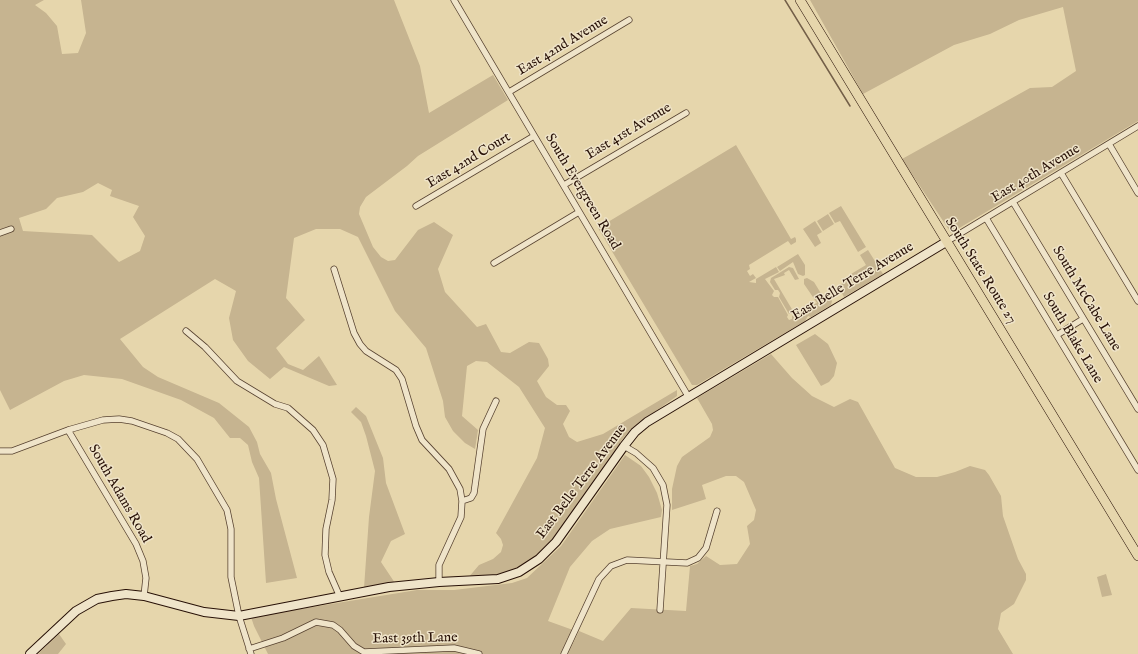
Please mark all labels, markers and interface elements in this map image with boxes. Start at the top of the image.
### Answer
street label: East 42nd Avenue [515,12,611,80]
street label: East 41st Avenue [583,100,675,164]
street label: East 42nd Court [424,129,514,193]
street label: South Evergreen Road [541,131,623,253]
street label: East 40th Avenue [989,141,1083,207]
street label: South State Route 27 [941,215,1019,327]
street label: East Belle Terre Avenue [789,239,917,325]
street label: South McCabe Lane [1048,244,1124,354]
street label: South Blake Lane [1038,289,1106,387]
street label: East Belle Terre Avenue [533,421,631,543]
street label: South Adams Road [84,442,154,546]
street label: East 39th Lane [372,630,458,648]

